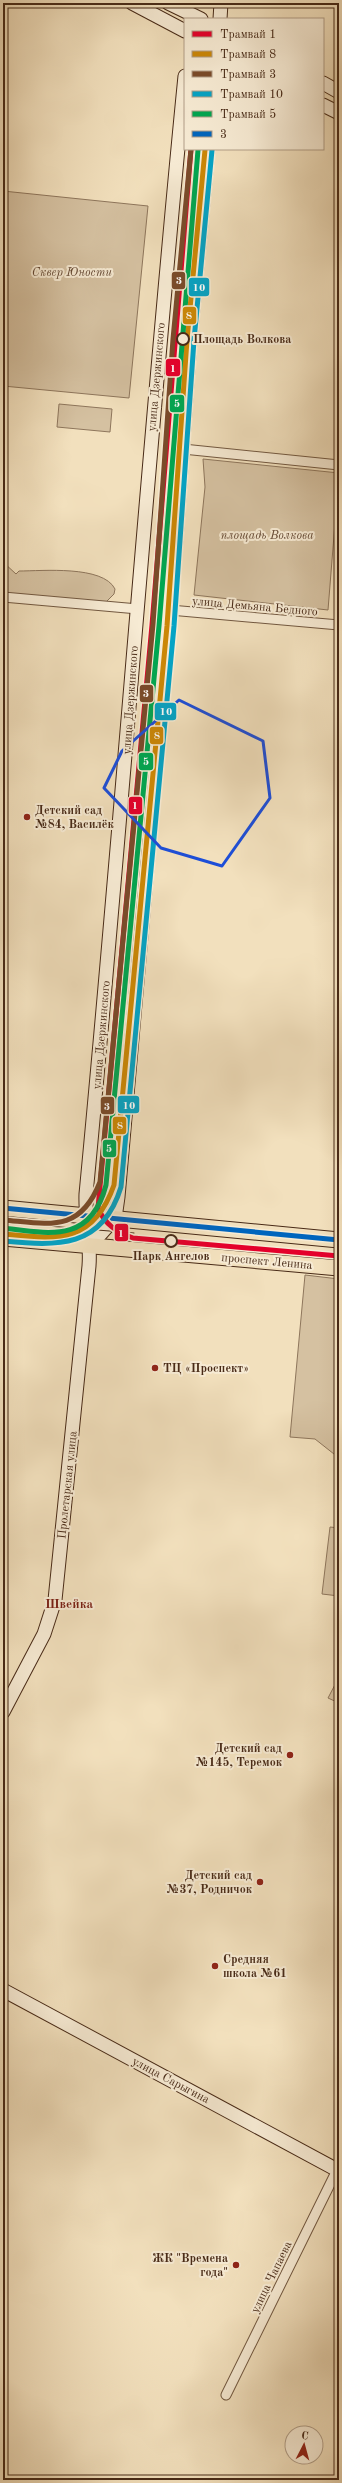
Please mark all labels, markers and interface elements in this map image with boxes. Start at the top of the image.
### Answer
legend [184,18,324,150]
text: Трамвай 1 [220,29,276,41]
text: Трамвай 8 [220,49,276,61]
text: Трамвай 3 [220,69,276,81]
text: Трамвай 10 [220,89,283,101]
text: Трамвай 5 [220,108,276,121]
text: 3 [220,129,227,141]
park label: Сквер Юности [32,267,112,279]
line badge: 3 [171,271,186,290]
text: 3 [176,276,182,287]
line badge: 10 [188,277,210,297]
text: 10 [193,283,205,294]
line badge: 8 [182,306,197,325]
text: 8 [186,311,192,322]
street label: улица Дзержинского [146,322,168,432]
marker: Площадь Волкова [176,332,190,346]
place label: Площадь Волкова [193,334,291,346]
line badge: 1 [165,358,181,377]
text: 1 [170,364,176,375]
line badge: 5 [169,394,185,413]
text: 5 [174,399,180,410]
park label: площадь Волкова [220,530,314,542]
street label: улица Демьяна Бедного [192,596,318,618]
street label: улица Дзержинского [121,645,141,755]
line badge: 3 [139,684,154,703]
text: 3 [143,689,149,700]
line badge: 10 [154,702,177,721]
text: 10 [160,707,172,718]
line badge: 8 [149,726,164,745]
text: 8 [154,731,160,742]
line badge: 5 [138,752,154,771]
text: 5 [143,757,149,768]
line badge: 1 [128,796,143,815]
text: 1 [132,801,138,812]
place label: Детский сад №84, Василёк [35,805,114,831]
marker: Детский сад №84, Василёк [22,812,32,822]
street label: улица Дзержинского [91,980,113,1090]
line badge: 10 [117,1095,140,1114]
line badge: 3 [100,1096,115,1115]
text: 10 [123,1101,135,1112]
text: 3 [104,1102,110,1113]
line badge: 8 [112,1116,127,1135]
text: 8 [117,1121,123,1132]
line badge: 5 [102,1139,117,1158]
text: 5 [106,1144,112,1155]
line badge: 1 [114,1223,129,1242]
text: 1 [118,1229,124,1240]
marker: Парк Ангелов [164,1234,178,1248]
place label: Парк Ангелов [132,1251,210,1263]
street label: проспект Ленина [221,1252,313,1272]
marker: ТЦ «Проспект» [150,1363,160,1373]
place label: ТЦ «Проспект» [163,1363,249,1375]
street label: Пролетарская улица [56,1430,80,1540]
district label: Швейка [45,1598,94,1611]
place label: Детский сад №145, Теремок [196,1743,283,1769]
marker: Детский сад №145, Теремок [285,1750,295,1760]
place label: Детский сад №37, Родничок [167,1870,253,1896]
marker: Детский сад №37, Родничок [255,1877,265,1887]
place label: Средняя школа №61 [223,1954,287,1980]
marker: Средняя школа №61 [210,1961,220,1971]
street label: улица Сарыгина [130,2055,211,2106]
street label: улица Чапаева [249,2239,295,2315]
place label: ЖК "Времена года" [152,2253,228,2279]
marker: ЖК "Времена года" [231,2260,241,2270]
north arrow [284,2425,324,2465]
text: С [301,2431,309,2442]

